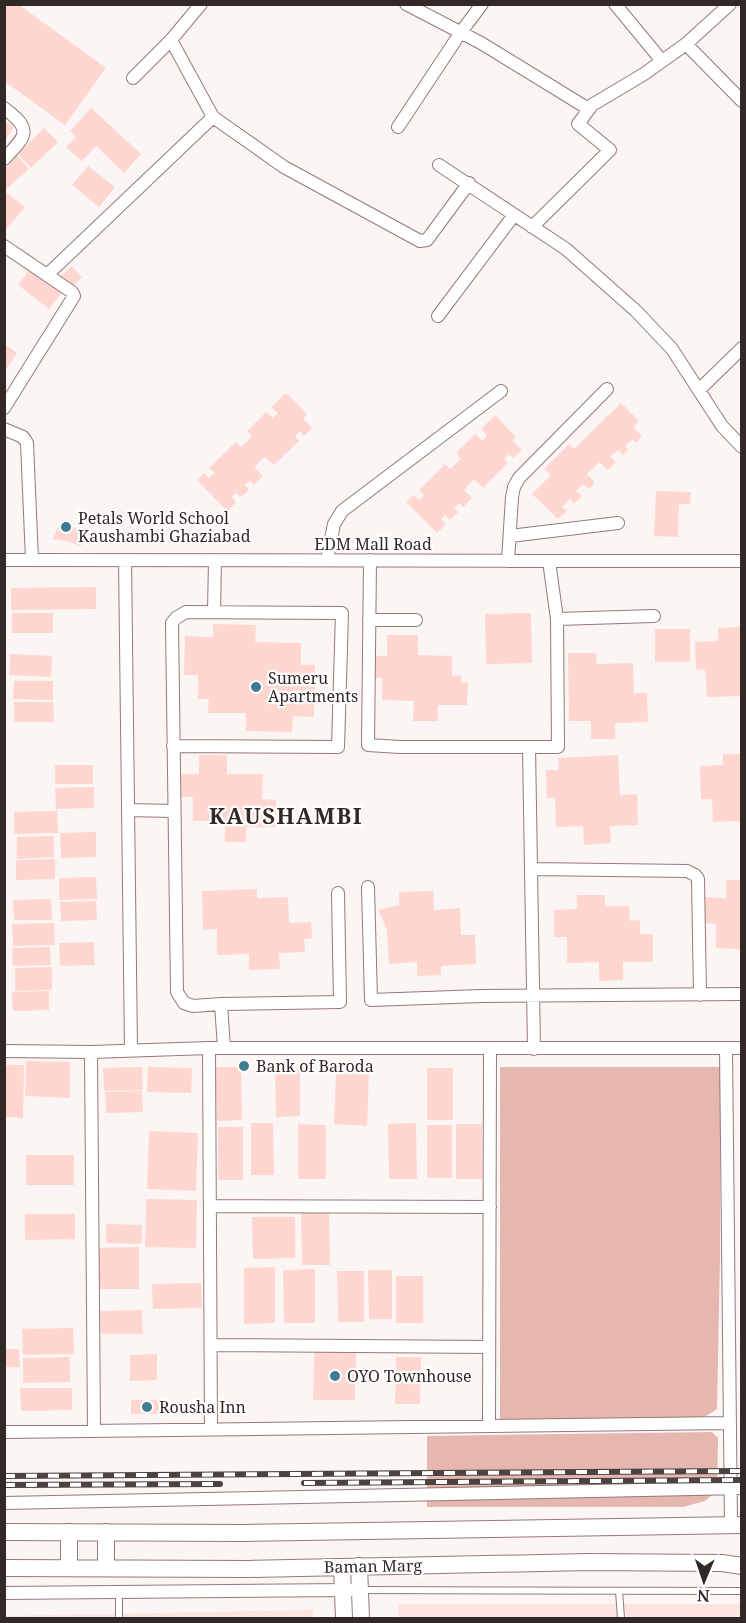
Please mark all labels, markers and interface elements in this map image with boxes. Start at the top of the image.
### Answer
place label: Petals World School Kaushambi Ghaziabad [78,507,251,547]
marker: Petals World School Kaushambi Ghaziabad [59,520,73,534]
street label: EDM Mall Road [314,533,432,555]
place label: Sumeru Apartments [268,667,358,707]
marker: Sumeru Apartments [249,680,263,694]
district label: KAUSHAMBI [209,800,363,830]
place label: Bank of Baroda [256,1055,374,1077]
marker: Bank of Baroda [237,1059,251,1073]
place label: OYO Townhouse [347,1365,472,1387]
marker: OYO Townhouse [328,1369,342,1383]
place label: Rousha Inn [159,1396,246,1418]
marker: Rousha Inn [140,1400,154,1414]
north arrow [674,1551,734,1611]
street label: Baman Marg [324,1554,423,1578]
text: N [696,1585,710,1607]

